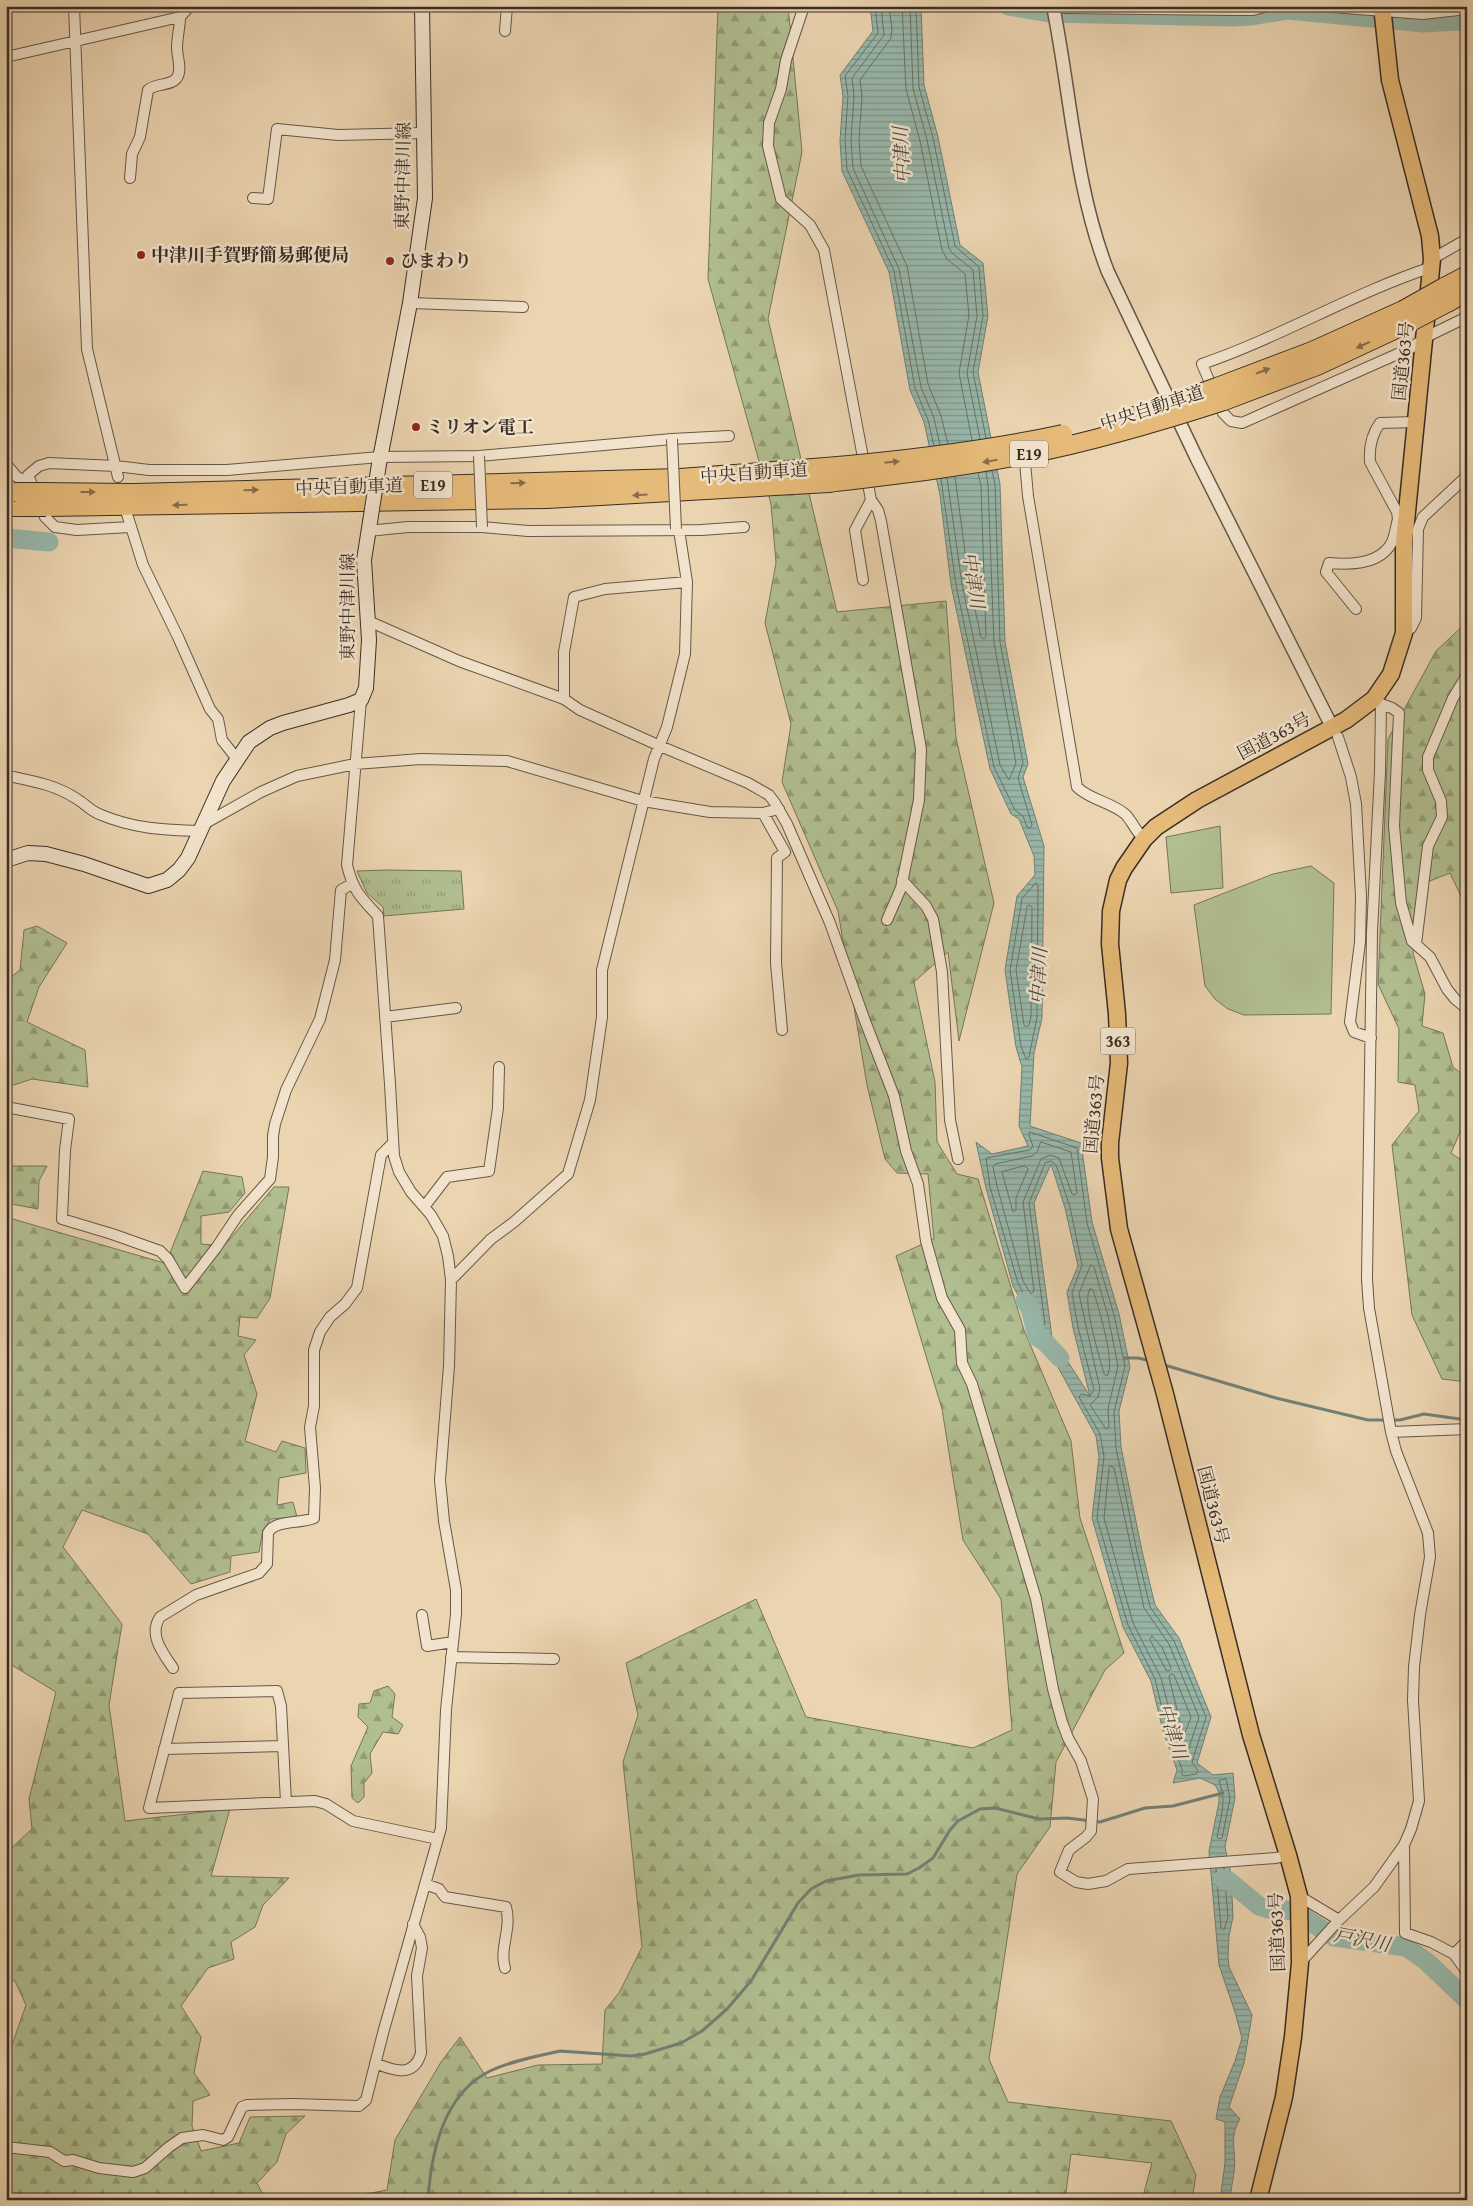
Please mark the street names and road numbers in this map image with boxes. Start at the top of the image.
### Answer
street label: 東野中津川線 [388,122,417,230]
street label: 国道363号 [1385,320,1420,402]
street label: 中央自動車道 [1096,378,1207,437]
road number: E19 [1010,440,1048,468]
street label: 中央自動車道 [699,455,809,490]
street label: 中央自動車道 [295,471,403,502]
road number: E19 [414,472,452,498]
street label: 東野中津川線 [334,553,361,661]
street label: 国道363号 [1232,705,1315,766]
road number: 363 [1100,1028,1136,1054]
street label: 国道363号 [1077,1073,1110,1155]
street label: 国道363号 [1191,1463,1236,1547]
street label: 国道363号 [1262,1892,1291,1972]

